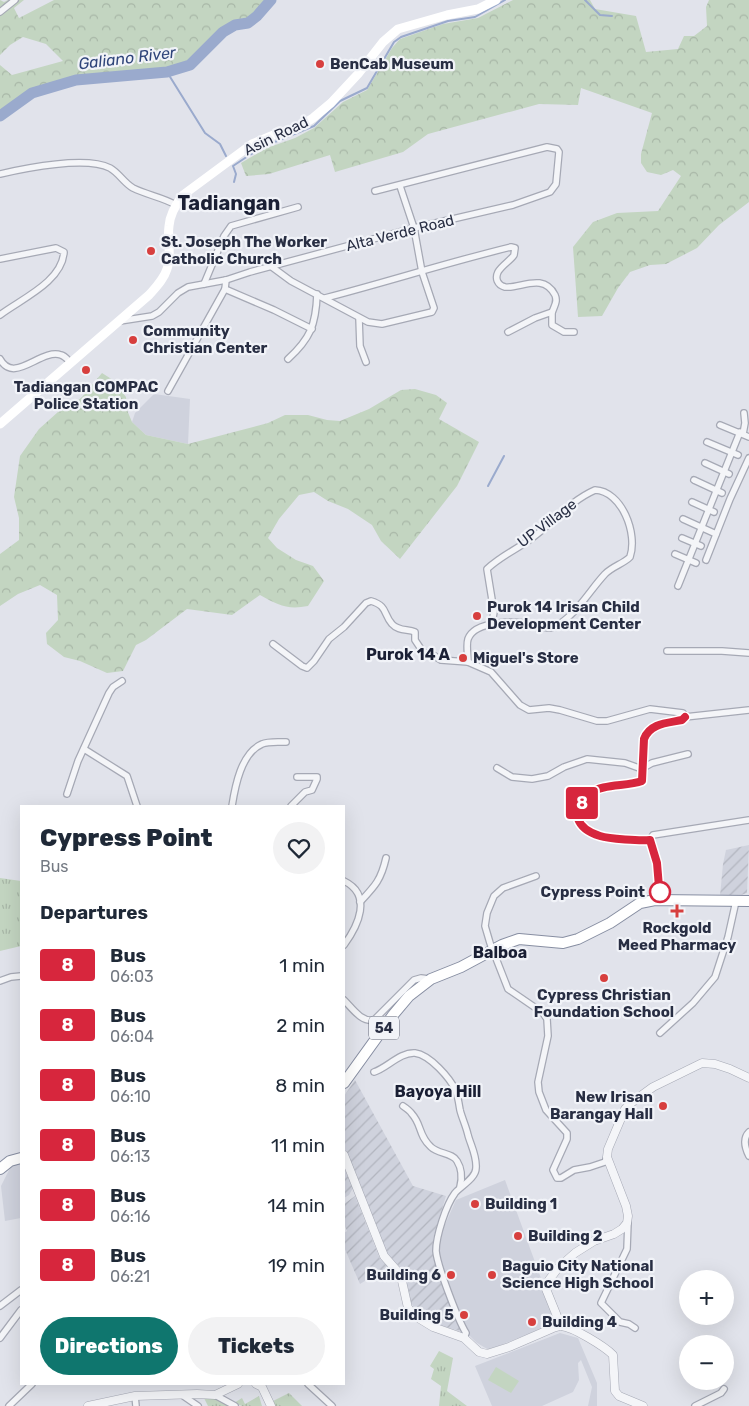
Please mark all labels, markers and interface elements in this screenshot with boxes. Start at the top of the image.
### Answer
water label: Galiano River [77,42,178,73]
place label: BenCab Museum [330,55,454,73]
marker: BenCab Museum [314,58,326,70]
street label: Asin Road [241,113,311,159]
district label: Tadiangan [178,191,280,215]
street label: Alta Verde Road [344,211,456,255]
place label: St. Joseph The Worker Catholic Church [161,233,327,268]
marker: St. Joseph The Worker Catholic Church [145,245,157,257]
place label: Community Christian Center [143,322,268,357]
marker: Community Christian Center [127,334,139,346]
marker: Tadiangan COMPAC Police Station [80,364,92,376]
place label: Tadiangan COMPAC Police Station [14,378,159,413]
street label: UP Village [514,495,580,551]
place label: Purok 14 Irisan Child Development Center [487,598,641,633]
marker: Purok 14 Irisan Child Development Center [471,610,483,622]
district label: Purok 14 A [366,645,451,664]
place label: Miguel's Store [473,649,579,667]
marker: Miguel's Store [457,652,469,664]
line badge: 8 [566,787,598,819]
text: 8 [576,792,588,814]
button: heart [273,822,325,874]
text: Cypress Point [40,824,212,852]
text: Bus [40,857,68,876]
marker: Cypress Point [649,881,671,903]
place label: Cypress Point [541,883,645,901]
text: Departures [40,901,148,924]
marker: Rockgold Meed Pharmacy [671,905,683,917]
place label: Rockgold Meed Pharmacy [618,919,736,954]
district label: Balboa [473,943,527,962]
text: Bus [110,944,146,967]
text: 8 [61,954,74,976]
text: 1 min [279,954,325,977]
text: 06:03 [110,967,154,986]
marker: Cypress Christian Foundation School [598,972,610,984]
place label: Cypress Christian Foundation School [534,986,674,1021]
text: Bus [110,1004,146,1027]
text: 8 [61,1014,74,1036]
text: 2 min [276,1014,325,1037]
road number: 54 [369,1016,399,1040]
text: 06:04 [110,1027,154,1046]
text: Bus [110,1064,146,1087]
text: 8 [61,1074,74,1096]
text: 8 min [275,1074,325,1097]
district label: Bayoya Hill [395,1082,481,1101]
text: 06:10 [110,1087,151,1106]
place label: New Irisan Barangay Hall [550,1088,653,1123]
marker: New Irisan Barangay Hall [657,1100,669,1112]
text: Bus [110,1124,146,1147]
text: 8 [61,1134,74,1156]
text: 11 min [271,1134,325,1157]
text: 06:13 [110,1147,150,1166]
text: Bus [110,1184,146,1207]
text: 8 [61,1194,74,1216]
text: 14 min [267,1194,325,1217]
place label: Building 1 [485,1195,557,1213]
marker: Building 1 [469,1198,481,1210]
text: 06:16 [110,1207,150,1226]
place label: Building 2 [528,1227,603,1245]
marker: Building 2 [512,1230,524,1242]
text: Bus [110,1244,146,1267]
text: 8 [61,1254,74,1276]
text: 19 min [268,1254,325,1277]
place label: Baguio City National Science High School [502,1257,654,1292]
place label: Building 6 [366,1266,441,1284]
text: 06:21 [110,1267,150,1286]
marker: Building 6 [445,1269,457,1281]
marker: Baguio City National Science High School [486,1269,498,1281]
map controls [679,1270,734,1390]
button: + [679,1270,734,1325]
place label: Building 5 [379,1306,454,1324]
marker: Building 5 [458,1309,470,1321]
place label: Building 4 [542,1313,617,1331]
marker: Building 4 [526,1316,538,1328]
button: Directions [40,1317,178,1375]
button: Tickets [188,1317,325,1375]
button: − [679,1335,734,1390]

